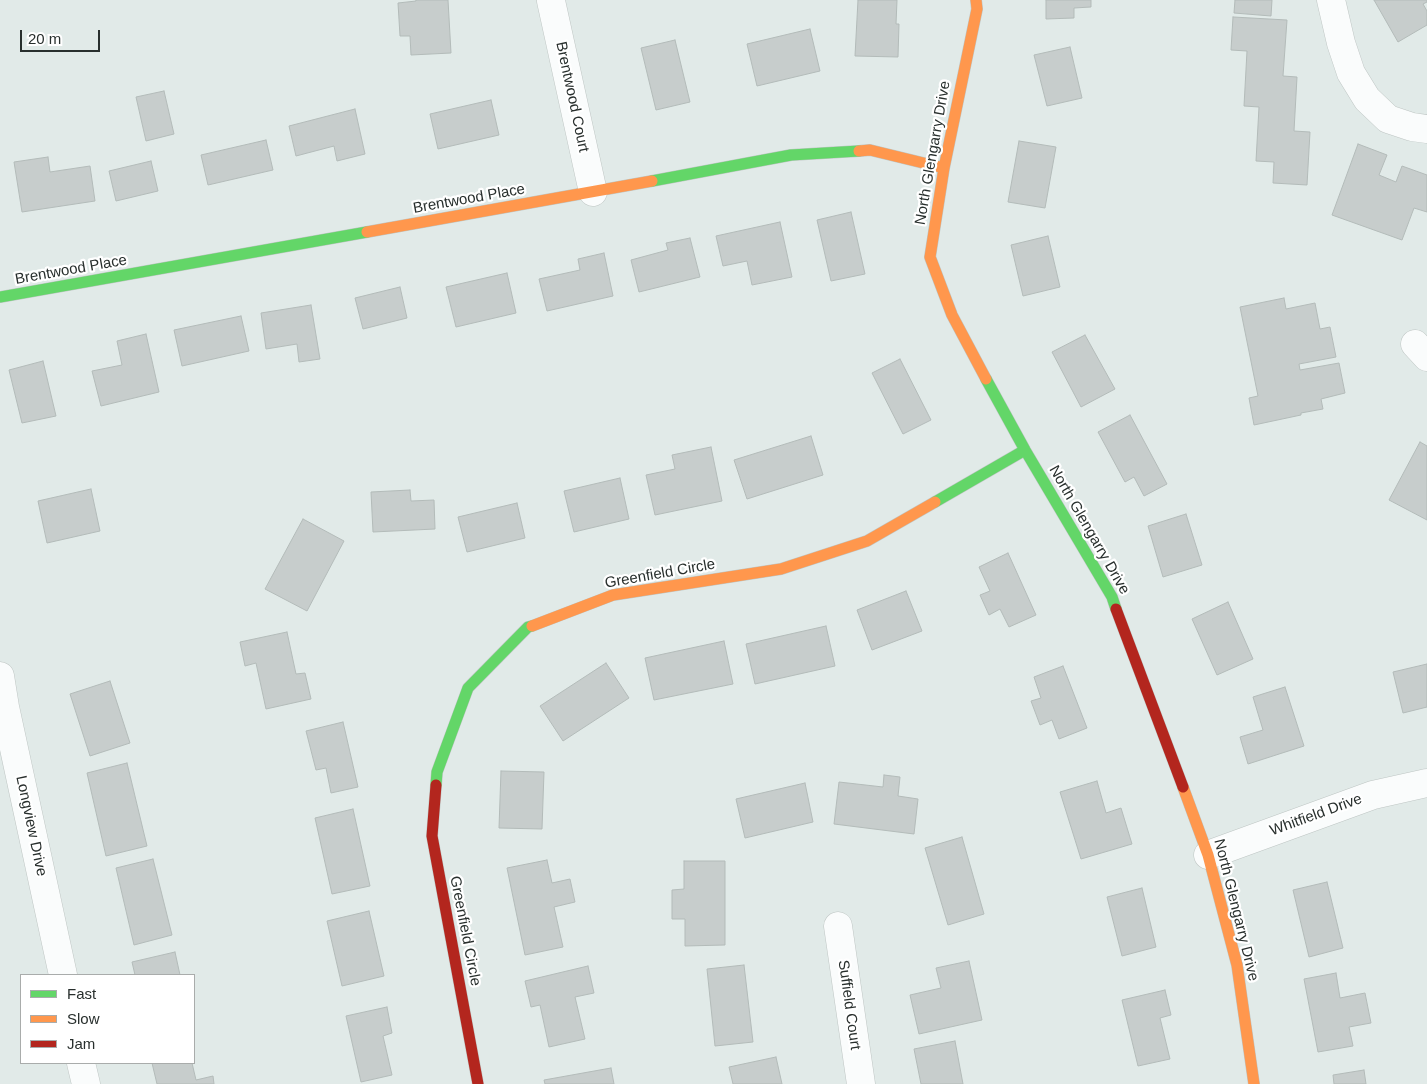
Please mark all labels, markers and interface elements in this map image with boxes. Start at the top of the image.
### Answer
scale bar [22,20,102,52]
text: 20 m [28,30,61,47]
street label: Brentwood Court [551,40,593,154]
street label: North Glengarry Drive [911,80,955,226]
street label: Brentwood Place [412,180,526,218]
street label: Brentwood Place [14,251,128,289]
street label: North Glengarry Drive [1045,462,1133,598]
street label: Greenfield Circle [603,555,717,593]
street label: Longview Drive [12,774,50,878]
street label: Whitfield Drive [1267,790,1365,840]
street label: North Glengarry Drive [1210,837,1262,983]
street label: Greenfield Circle [446,874,484,988]
street label: Suffield Court [834,959,864,1051]
legend [20,974,195,1064]
text: Fast [67,985,96,1002]
text: Slow [67,1010,100,1027]
text: Jam [67,1035,95,1052]

